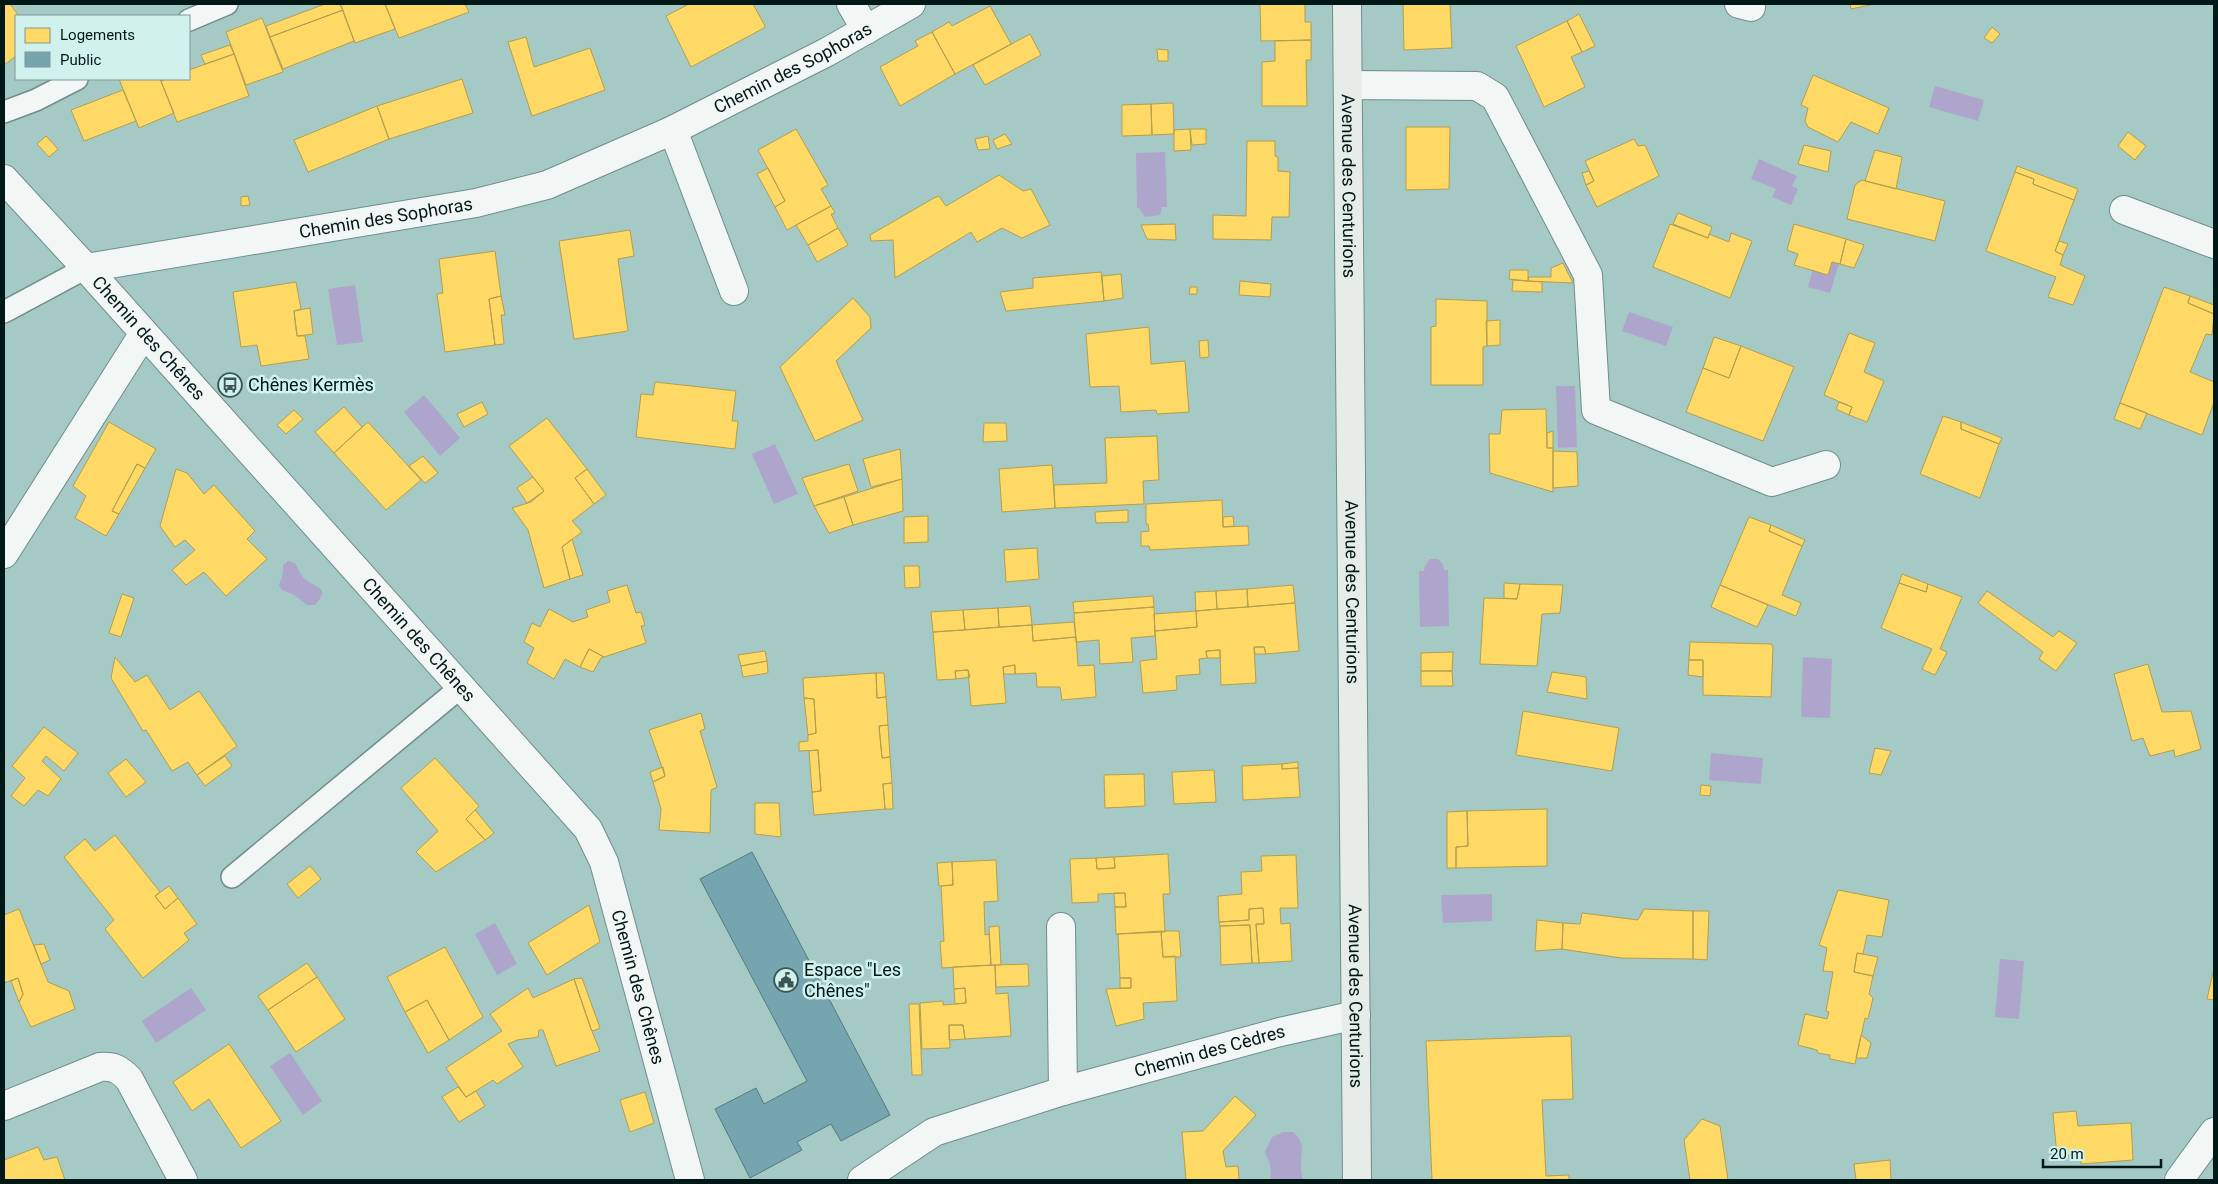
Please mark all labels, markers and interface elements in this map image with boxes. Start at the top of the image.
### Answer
legend [15,15,190,80]
street label: Chemin des Sophoras [710,18,875,118]
text: Logements [60,26,135,44]
text: Public [60,51,101,69]
street label: Avenue des Centurions [1338,94,1360,278]
street label: Chemin des Sophoras [298,193,474,242]
street label: Chemin des Chênes [88,271,210,404]
bus stop icon: Chênes Kermès [217,372,243,398]
place label: Chênes Kermès [248,374,374,395]
street label: Avenue des Centurions [1341,500,1364,684]
street label: Chemin des Chênes [358,573,480,706]
street label: Avenue des Centurions [1345,904,1367,1088]
street label: Chemin des Chênes [607,907,669,1066]
place label: Espace "Les Chênes" [804,959,901,1001]
public building icon: Espace "Les Chênes" [773,967,799,993]
street label: Chemin des Cèdres [1132,1020,1287,1081]
scale bar [2043,1136,2160,1168]
text: 20 m [2050,1145,2084,1163]

